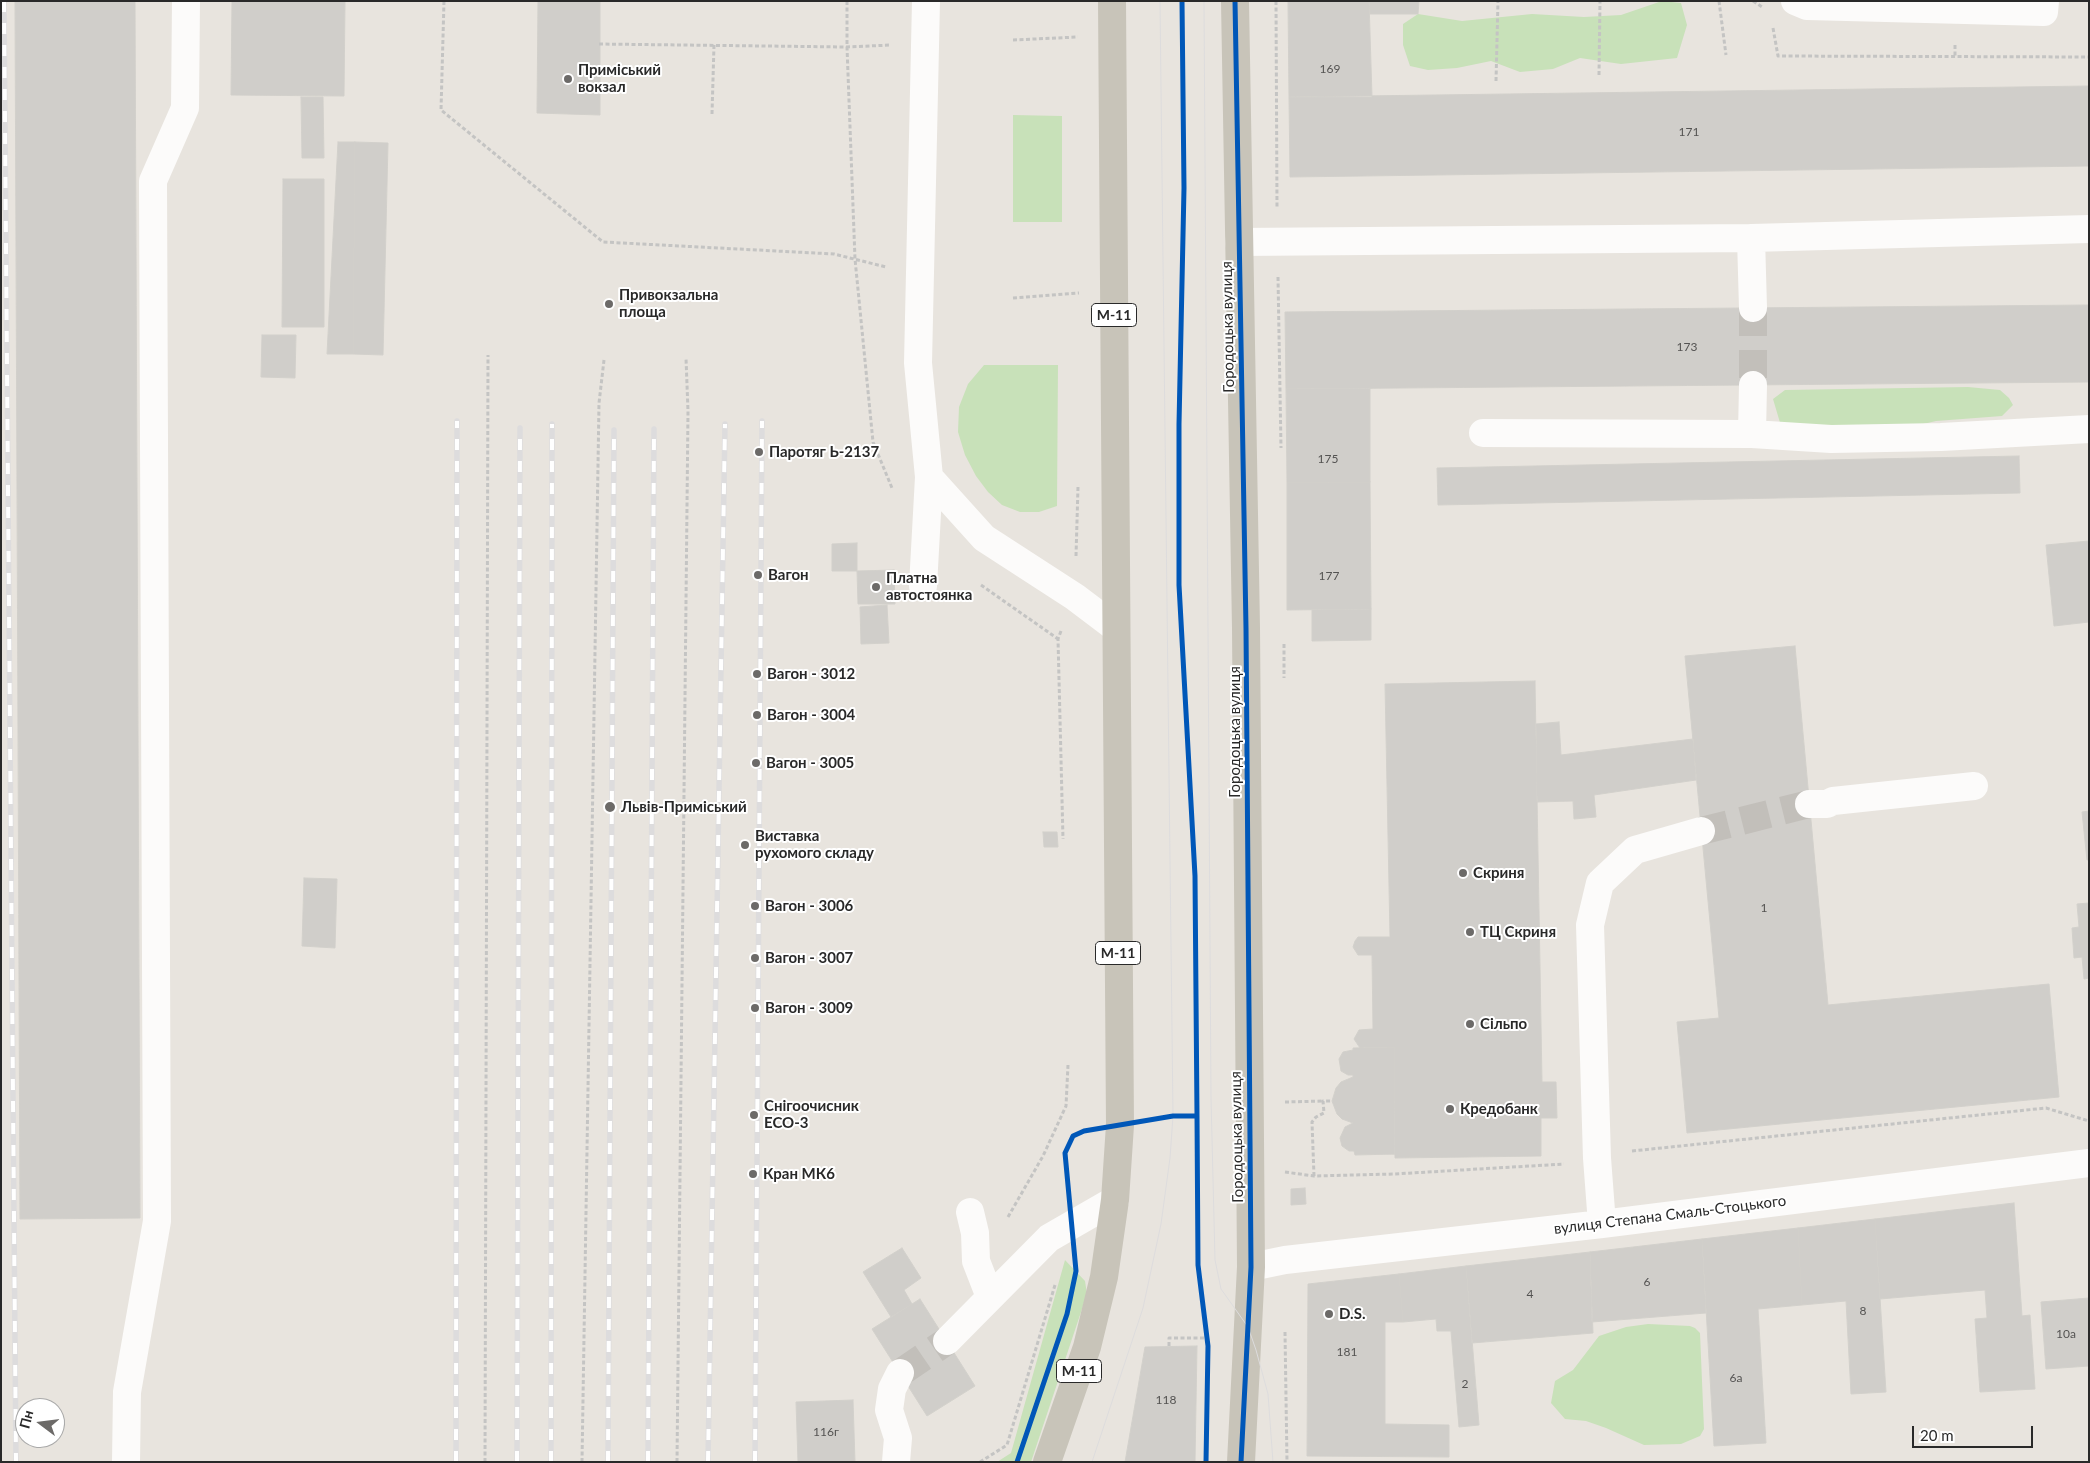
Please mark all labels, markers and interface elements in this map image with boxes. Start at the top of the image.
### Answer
place label: Приміський вокзал [578,61,661,96]
house number: 169 [1320,62,1340,76]
marker: Приміський вокзал [562,73,574,85]
house number: 171 [1679,125,1699,139]
street label: Городоцька вулиця [1218,261,1238,393]
place label: Привокзальна площа [619,286,718,321]
marker: Привокзальна площа [603,298,615,310]
road number: М-11 [1092,304,1136,326]
house number: 173 [1677,340,1697,354]
place label: Паротяг Ь-2137 [769,443,879,461]
marker: Паротяг Ь-2137 [753,446,765,458]
house number: 175 [1318,452,1338,466]
place label: Вагон [768,566,809,584]
marker: Вагон [752,569,764,581]
place label: Платна автостоянка [886,569,972,604]
house number: 177 [1319,569,1339,583]
marker: Платна автостоянка [870,581,882,593]
place label: Вагон - 3012 [767,665,855,683]
street label: Городоцька вулиця [1226,666,1244,798]
marker: Вагон - 3012 [751,668,763,680]
place label: Вагон - 3004 [767,706,855,724]
marker: Вагон - 3004 [751,709,763,721]
place label: Вагон - 3005 [766,754,854,772]
marker: Вагон - 3005 [750,757,762,769]
place label: Львів-Приміський [621,798,747,816]
marker: Львів-Приміський [603,800,617,814]
place label: Виставка рухомого складу [755,827,874,862]
marker: Виставка рухомого складу [739,839,751,851]
place label: Скриня [1473,864,1524,882]
marker: Скриня [1457,867,1469,879]
place label: Вагон - 3006 [765,897,853,915]
marker: Вагон - 3006 [749,900,761,912]
house number: 1 [1761,901,1767,915]
place label: ТЦ Скриня [1480,923,1556,941]
marker: ТЦ Скриня [1464,926,1476,938]
road number: М-11 [1096,941,1140,964]
place label: Вагон - 3007 [765,949,853,967]
marker: Вагон - 3007 [749,952,761,964]
place label: Вагон - 3009 [765,999,853,1017]
marker: Вагон - 3009 [749,1002,761,1014]
place label: Сільпо [1480,1015,1527,1033]
marker: Сільпо [1464,1018,1476,1030]
street label: Городоцька вулиця [1227,1071,1247,1203]
place label: Снігоочисник ЕСО-3 [764,1097,859,1132]
place label: Кредобанк [1460,1100,1538,1118]
marker: Кредобанк [1444,1103,1456,1115]
marker: Снігоочисник ЕСО-3 [748,1109,760,1121]
place label: Кран МК6 [763,1165,835,1183]
marker: Кран МК6 [747,1168,759,1180]
street label: вулиця Степана Смаль-Стоцького [1553,1192,1787,1238]
house number: 6 [1644,1275,1650,1289]
house number: 4 [1527,1287,1533,1301]
house number: 8 [1860,1304,1866,1318]
place label: D.S. [1339,1305,1365,1323]
marker: D.S. [1323,1308,1335,1320]
house number: 10а [2056,1327,2076,1341]
house number: 181 [1337,1345,1357,1359]
road number: М-11 [1056,1360,1102,1382]
house number: 6а [1730,1371,1742,1385]
house number: 2 [1462,1377,1468,1391]
house number: 118 [1156,1393,1176,1407]
north arrow [15,1398,65,1448]
text: Пн [15,1408,37,1430]
scale bar [1915,1416,2036,1448]
house number: 116г [813,1425,839,1439]
text: 20 m [1920,1426,1954,1444]

